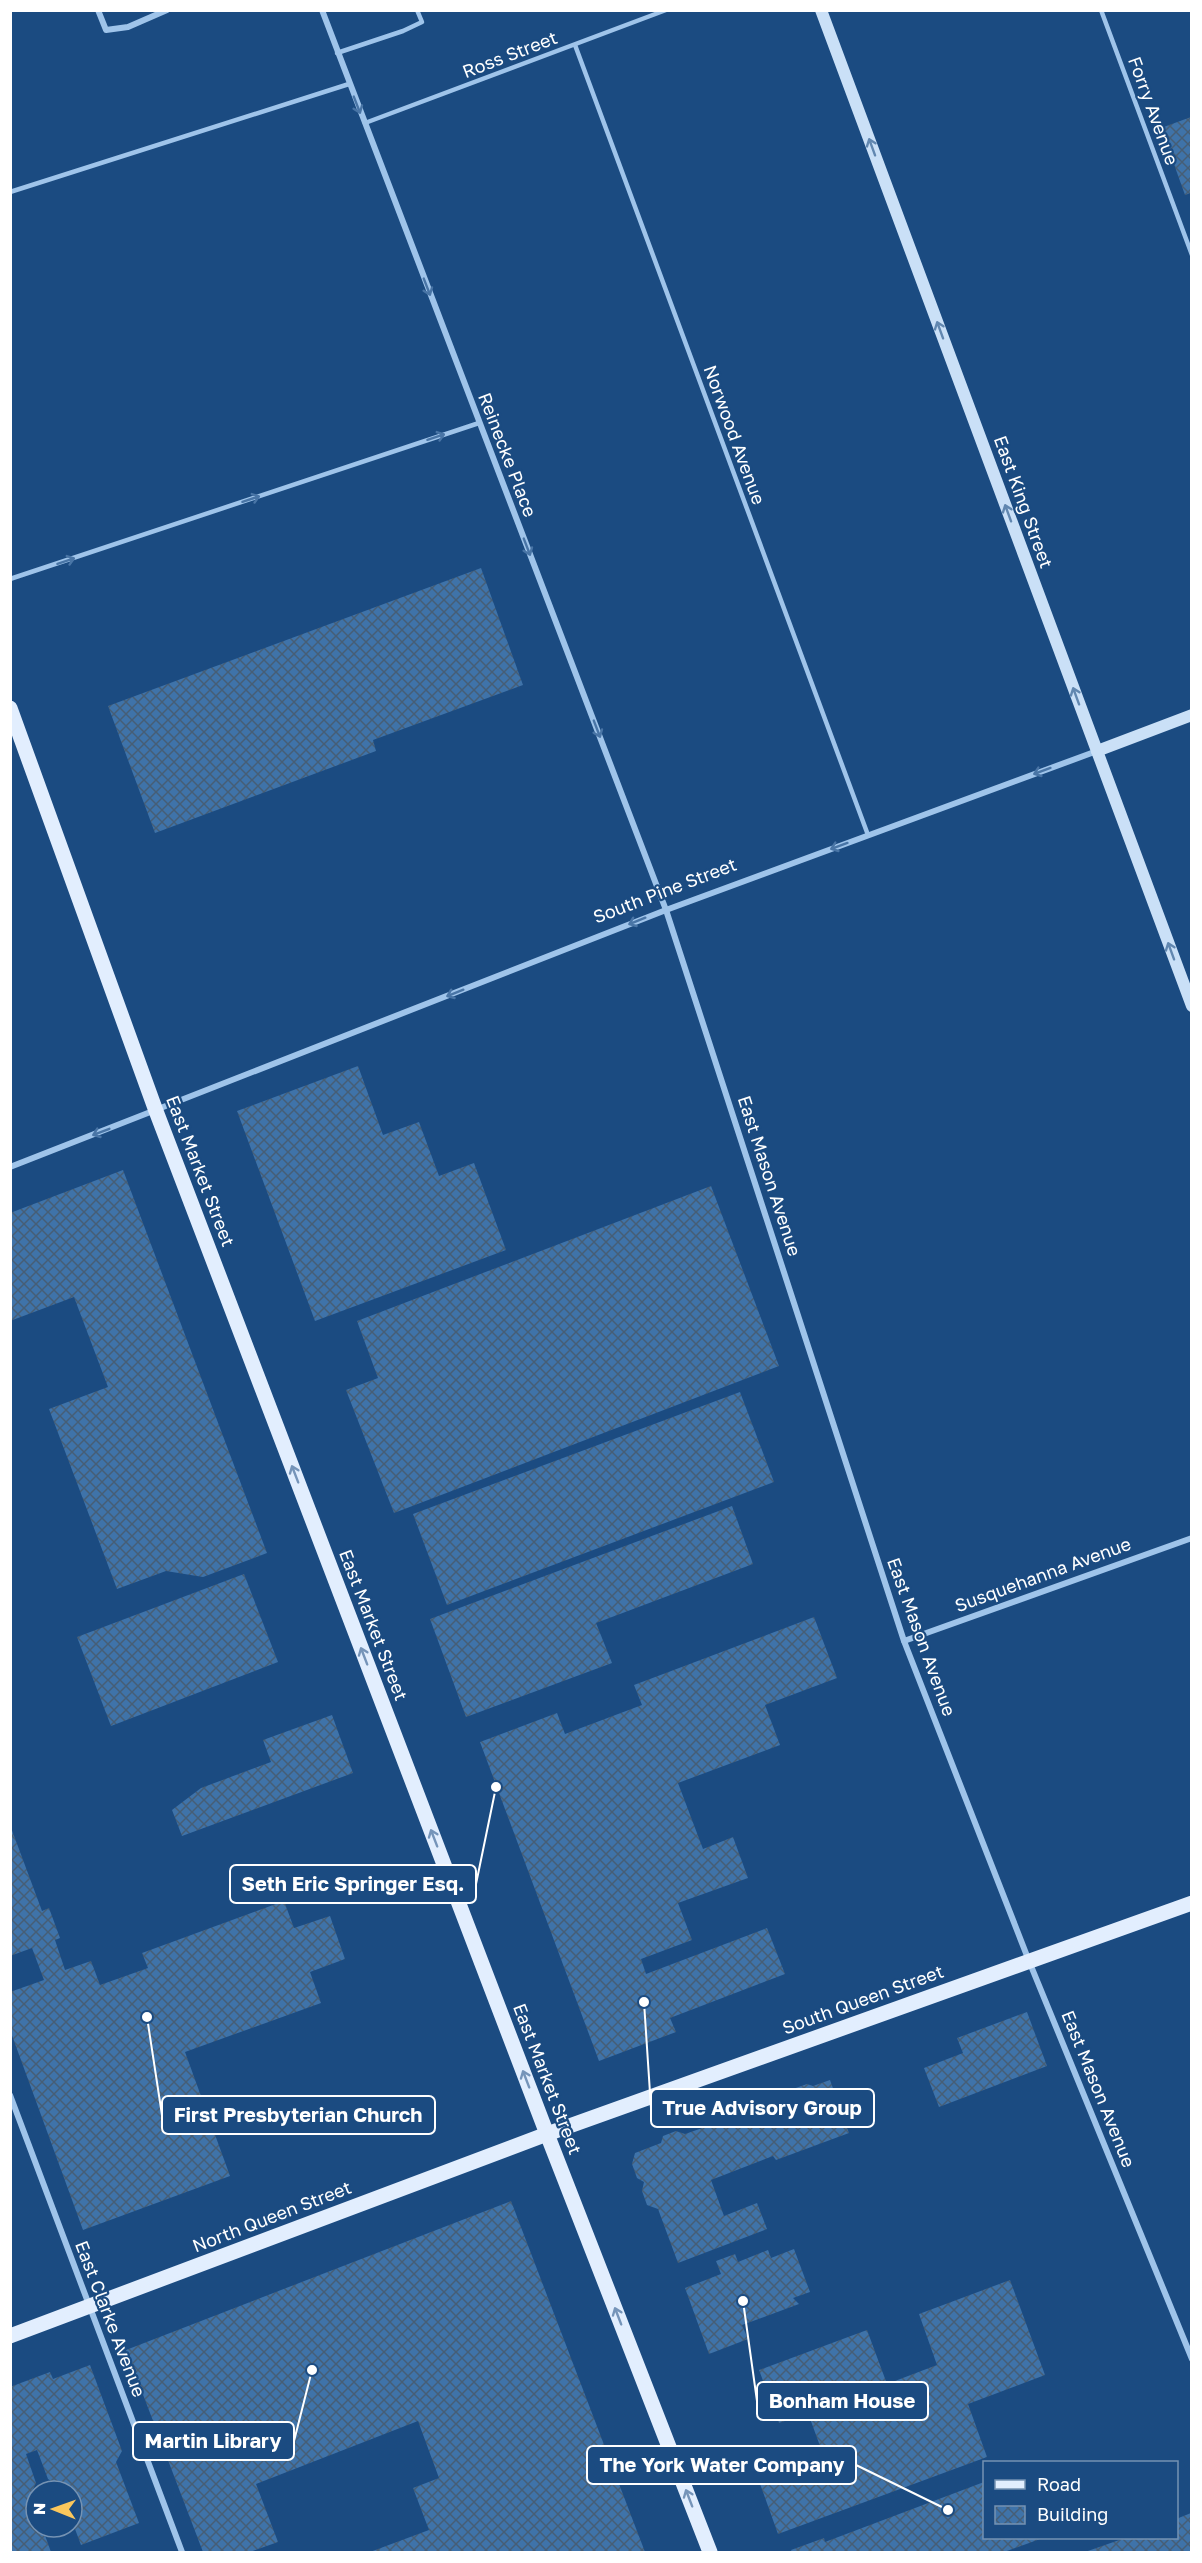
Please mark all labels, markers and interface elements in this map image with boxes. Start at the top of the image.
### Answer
street label: Ross Street [459,26,560,82]
street label: Forry Avenue [1124,53,1184,168]
one-way arrow [352,95,363,114]
one-way arrow [866,139,877,157]
one-way arrow [422,277,433,296]
one-way arrow [934,321,945,340]
street label: Norwood Avenue [699,362,770,507]
street label: Reinecke Place [474,389,542,520]
one-way arrow [426,431,445,442]
street label: East King Street [990,432,1058,571]
one-way arrow [241,493,260,504]
one-way arrow [1002,504,1013,523]
one-way arrow [522,538,533,556]
one-way arrow [56,554,75,565]
one-way arrow [1070,687,1081,706]
one-way arrow [592,720,603,738]
one-way arrow [1033,766,1051,777]
one-way arrow [830,841,849,852]
street label: South Pine Street [590,853,739,928]
one-way arrow [628,916,646,927]
one-way arrow [1165,942,1176,961]
one-way arrow [446,988,465,999]
street label: East Market Street [162,1092,240,1249]
street label: East Mason Avenue [734,1093,806,1259]
one-way arrow [92,1127,111,1138]
one-way arrow [288,1465,299,1484]
street label: Susquehanna Avenue [952,1532,1134,1616]
street label: East Market Street [335,1546,413,1703]
street label: East Mason Avenue [883,1554,961,1719]
one-way arrow [358,1647,369,1666]
one-way arrow [428,1829,439,1848]
callout: Seth Eric Springer Esq. [230,1865,476,1903]
text: Seth Eric Springer Esq. [242,1871,464,1895]
street label: South Queen Street [779,1960,946,2038]
street label: East Market Street [509,2000,587,2157]
street label: East Mason Avenue [1057,2007,1140,2170]
one-way arrow [520,2070,531,2089]
callout: True Advisory Group [651,2089,874,2127]
text: True Advisory Group [662,2095,862,2119]
callout: First Presbyterian Church [162,2096,435,2134]
text: First Presbyterian Church [174,2102,422,2126]
street label: North Queen Street [189,2176,354,2257]
street label: East Clarke Avenue [71,2237,151,2400]
one-way arrow [612,2307,623,2326]
callout: Bonham House [757,2382,928,2420]
text: Bonham House [769,2388,915,2412]
callout: Martin Library [133,2422,294,2460]
text: Martin Library [145,2428,281,2452]
callout: The York Water Company [587,2446,856,2484]
text: The York Water Company [599,2452,845,2476]
legend [983,2461,1178,2539]
text: Road [1037,2473,1081,2495]
north arrow [24,2479,84,2539]
one-way arrow [682,2489,693,2508]
text: N [29,2502,49,2515]
text: Building [1037,2503,1108,2525]

